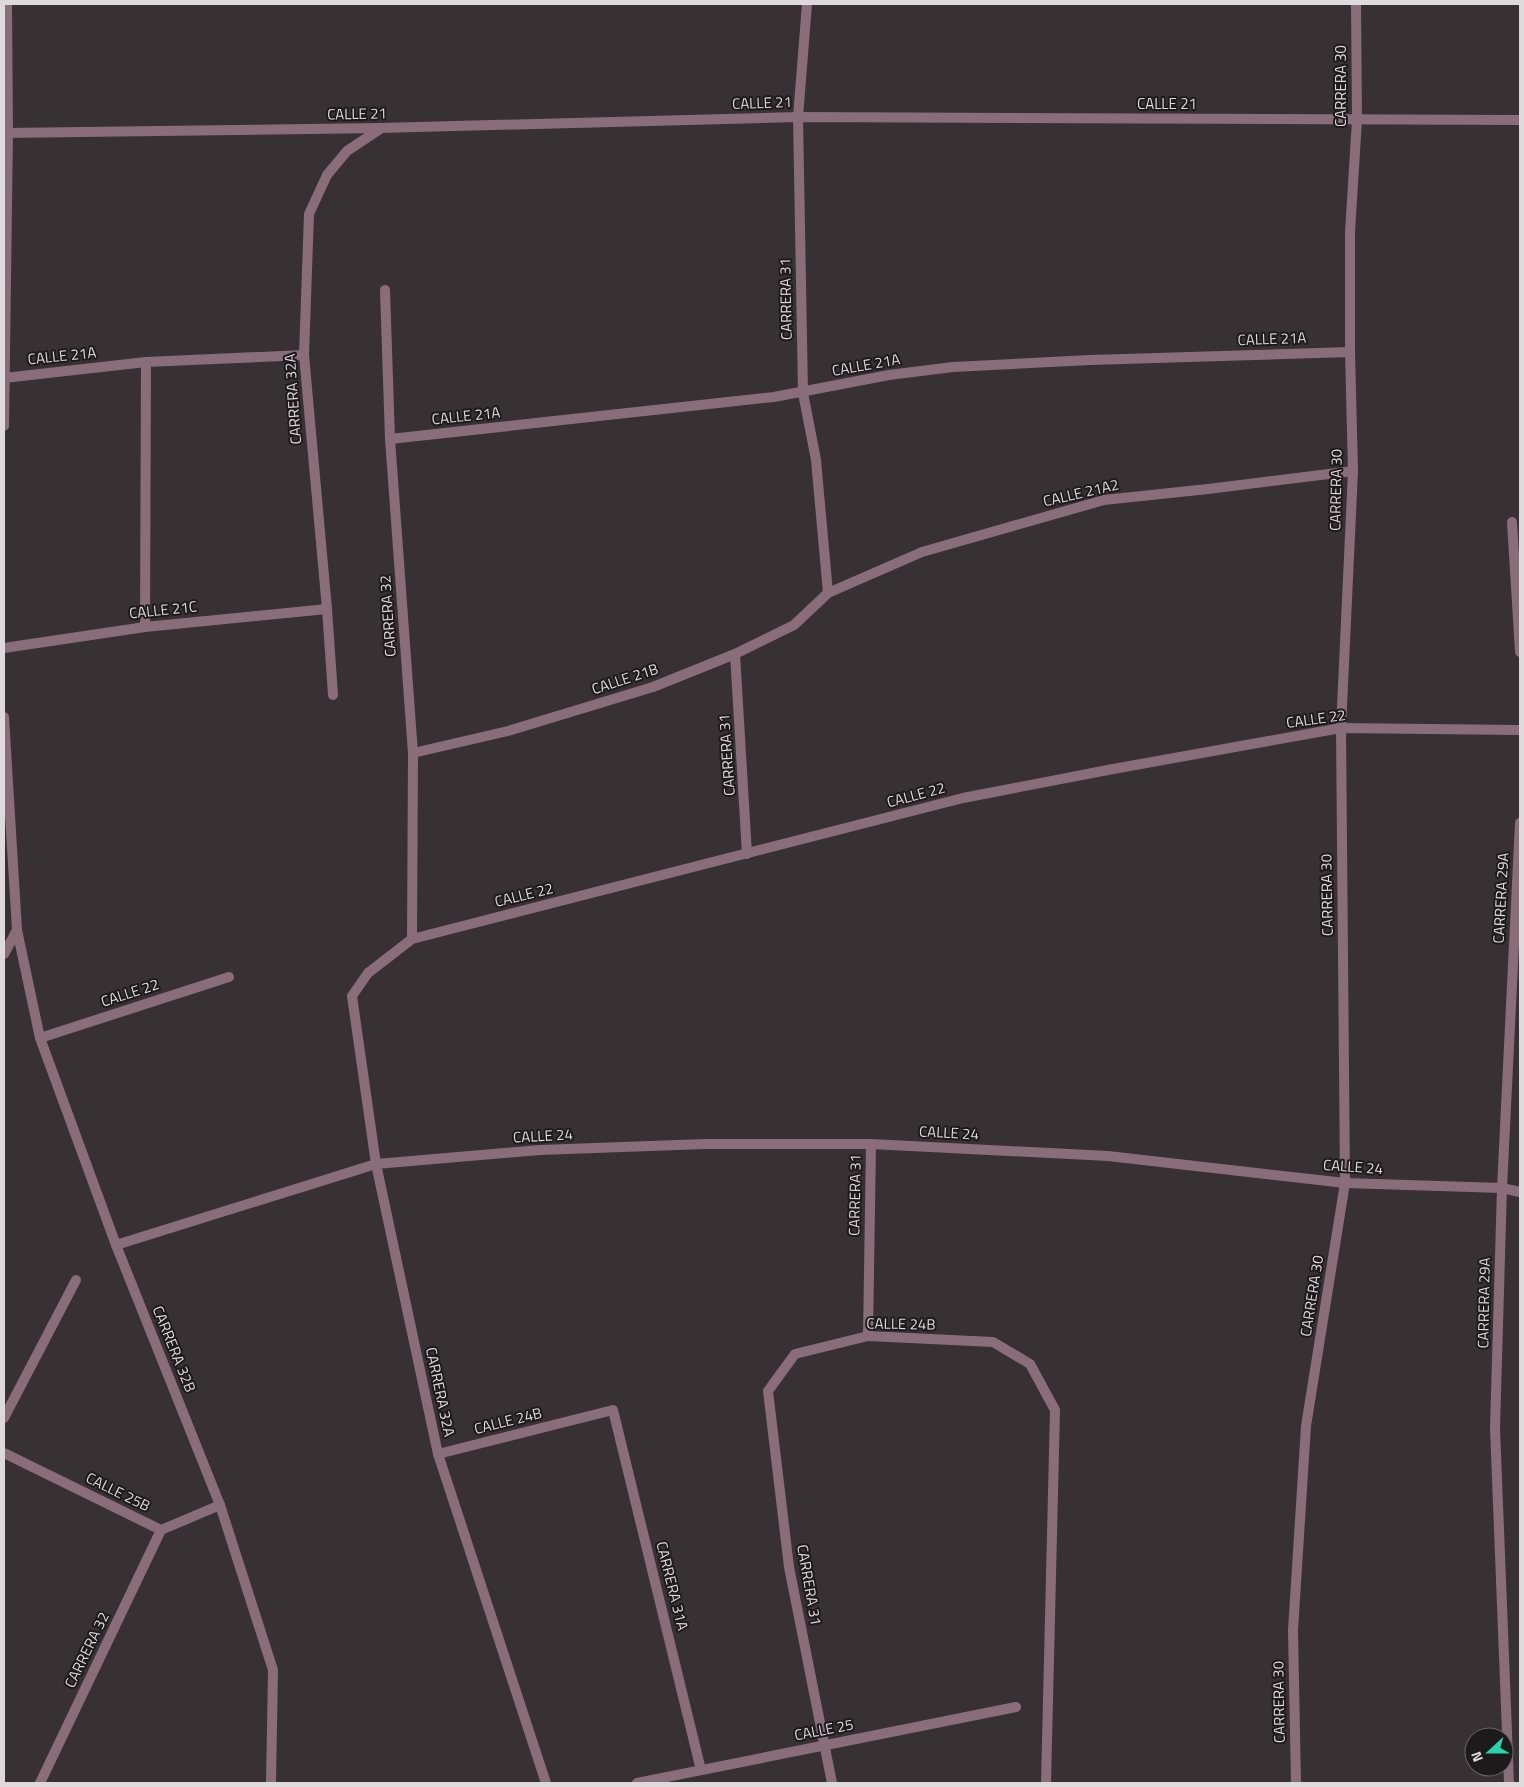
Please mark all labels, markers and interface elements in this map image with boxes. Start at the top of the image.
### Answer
street label: CARRERA 30 [1329,45,1352,127]
street label: CALLE 21 [732,90,792,115]
street label: CALLE 21 [1137,92,1197,115]
street label: CALLE 21 [327,101,387,126]
street label: CARRERA 31 [773,258,798,340]
street label: CALLE 21A [1237,326,1307,351]
street label: CALLE 21A [27,340,97,371]
street label: CALLE 21A [830,347,902,382]
street label: CARRERA 32A [278,353,307,445]
street label: CALLE 21A [431,400,501,431]
street label: CARRERA 30 [1323,449,1348,531]
street label: CALLE 21A2 [1041,473,1121,512]
street label: CARRERA 32 [373,574,402,658]
street label: CALLE 21C [128,595,198,624]
street label: CALLE 21B [588,657,661,700]
street label: CALLE 22 [1285,703,1347,734]
street label: CARRERA 31 [712,713,741,797]
street label: CALLE 22 [884,776,948,813]
street label: CARRERA 29A [1487,852,1514,944]
street label: CARRERA 30 [1314,854,1339,936]
street label: CALLE 22 [492,876,556,913]
street label: CALLE 22 [98,972,162,1013]
street label: CALLE 24 [919,1119,980,1146]
street label: CALLE 24 [512,1122,573,1149]
street label: CALLE 24 [1322,1153,1384,1180]
street label: CARRERA 31 [842,1154,867,1236]
street label: CARRERA 30 [1294,1254,1329,1338]
street label: CARRERA 29A [1471,1257,1496,1349]
street label: CARRERA 32B [147,1302,202,1395]
street label: CALLE 24B [866,1311,936,1336]
street label: CARRERA 32A [420,1345,461,1439]
street label: CALLE 24B [472,1401,544,1440]
street label: CALLE 25B [82,1466,154,1517]
street label: CARRERA 31A [650,1539,695,1633]
street label: CARRERA 31 [791,1543,828,1627]
street label: CARRERA 32 [58,1608,115,1692]
street label: CARRERA 30 [1266,1661,1291,1743]
street label: CALLE 25 [792,1713,855,1747]
north arrow [1464,1727,1514,1777]
text: N [1465,1749,1488,1765]

